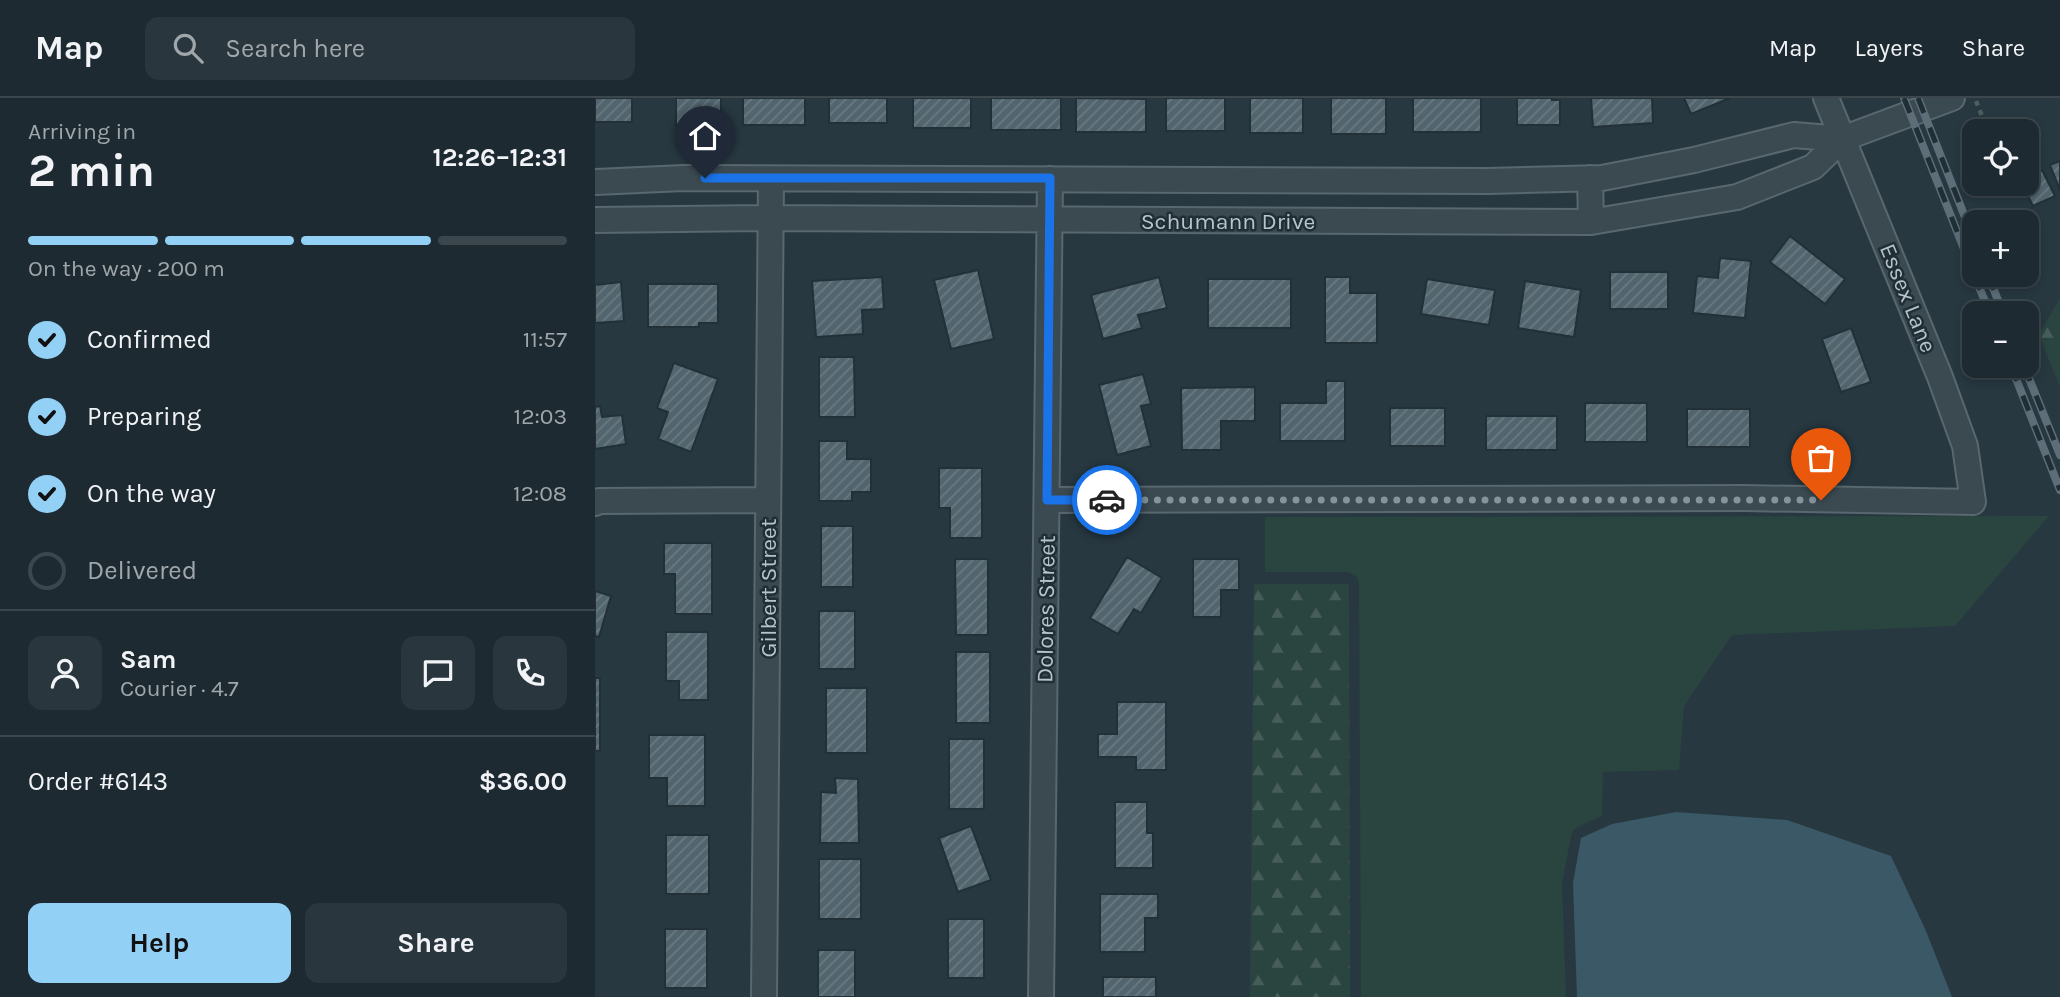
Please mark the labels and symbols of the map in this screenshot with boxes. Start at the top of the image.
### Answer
pin [675,106,735,178]
street label: Schumann Drive [1141,208,1315,235]
street label: Essex Lane [1874,240,1942,356]
pin [1791,428,1851,500]
courier [1072,465,1142,535]
street label: Gilbert Street [755,518,782,658]
street label: Dolores Street [1031,535,1061,683]

